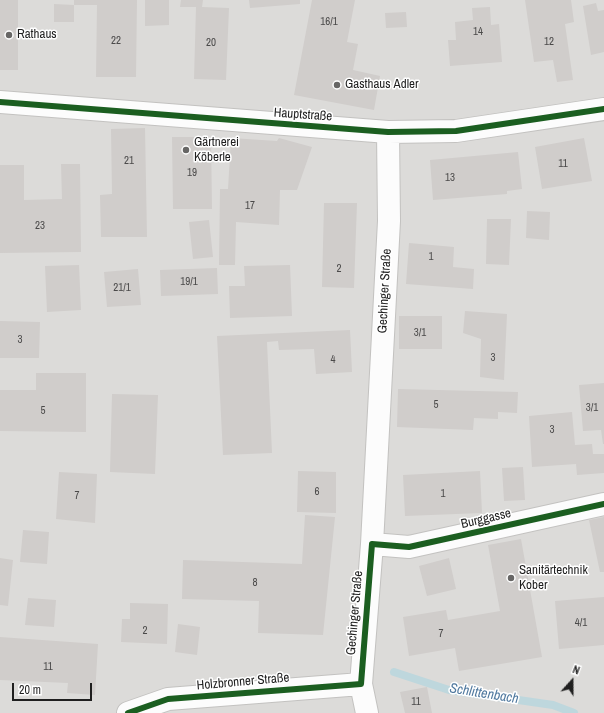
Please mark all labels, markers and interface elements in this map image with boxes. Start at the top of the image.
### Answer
house number: 16/1 [320,15,338,29]
house number: 14 [473,25,483,39]
place label: Rathaus [17,27,57,43]
marker: Rathaus [4,30,14,40]
house number: 22 [111,34,121,48]
house number: 12 [544,35,554,49]
house number: 20 [206,36,216,50]
place label: Gasthaus Adler [345,77,418,93]
marker: Gasthaus Adler [332,80,342,90]
street label: Hauptstraße [273,105,333,125]
place label: Gärtnerei Köberle [194,135,239,166]
marker: Gärtnerei Köberle [181,145,191,155]
house number: 21 [124,154,134,168]
house number: 11 [558,157,568,171]
house number: 19 [187,166,197,180]
house number: 13 [445,171,455,185]
house number: 17 [245,199,255,213]
house number: 23 [35,219,45,233]
street label: Gechinger Straße [375,248,395,334]
house number: 1 [428,250,434,264]
house number: 2 [336,262,342,276]
house number: 19/1 [180,275,198,289]
house number: 21/1 [113,281,131,295]
house number: 3/1 [414,326,426,340]
house number: 3 [17,333,23,347]
house number: 3 [490,351,496,365]
house number: 4 [330,353,336,367]
house number: 5 [433,398,439,412]
house number: 3/1 [586,401,598,415]
house number: 5 [40,404,46,418]
house number: 3 [549,423,555,437]
house number: 6 [314,485,320,499]
house number: 1 [440,487,446,501]
house number: 7 [74,489,80,503]
street label: Burggasse [459,506,513,532]
place label: Sanitärtechnik Kober [519,563,588,594]
street label: Gechinger Straße [344,570,366,656]
marker: Sanitärtechnik Kober [506,573,516,583]
house number: 8 [252,576,258,590]
house number: 4/1 [575,616,587,630]
house number: 2 [142,624,148,638]
house number: 7 [438,627,444,641]
house number: 11 [43,660,53,674]
north arrow [552,661,592,701]
text: N [571,662,582,677]
street label: Holzbronner Straße [196,670,290,694]
scale bar [14,675,94,701]
water label: Schlittenbach [448,680,520,708]
text: 20 m [19,682,41,698]
house number: 11 [411,695,421,709]

